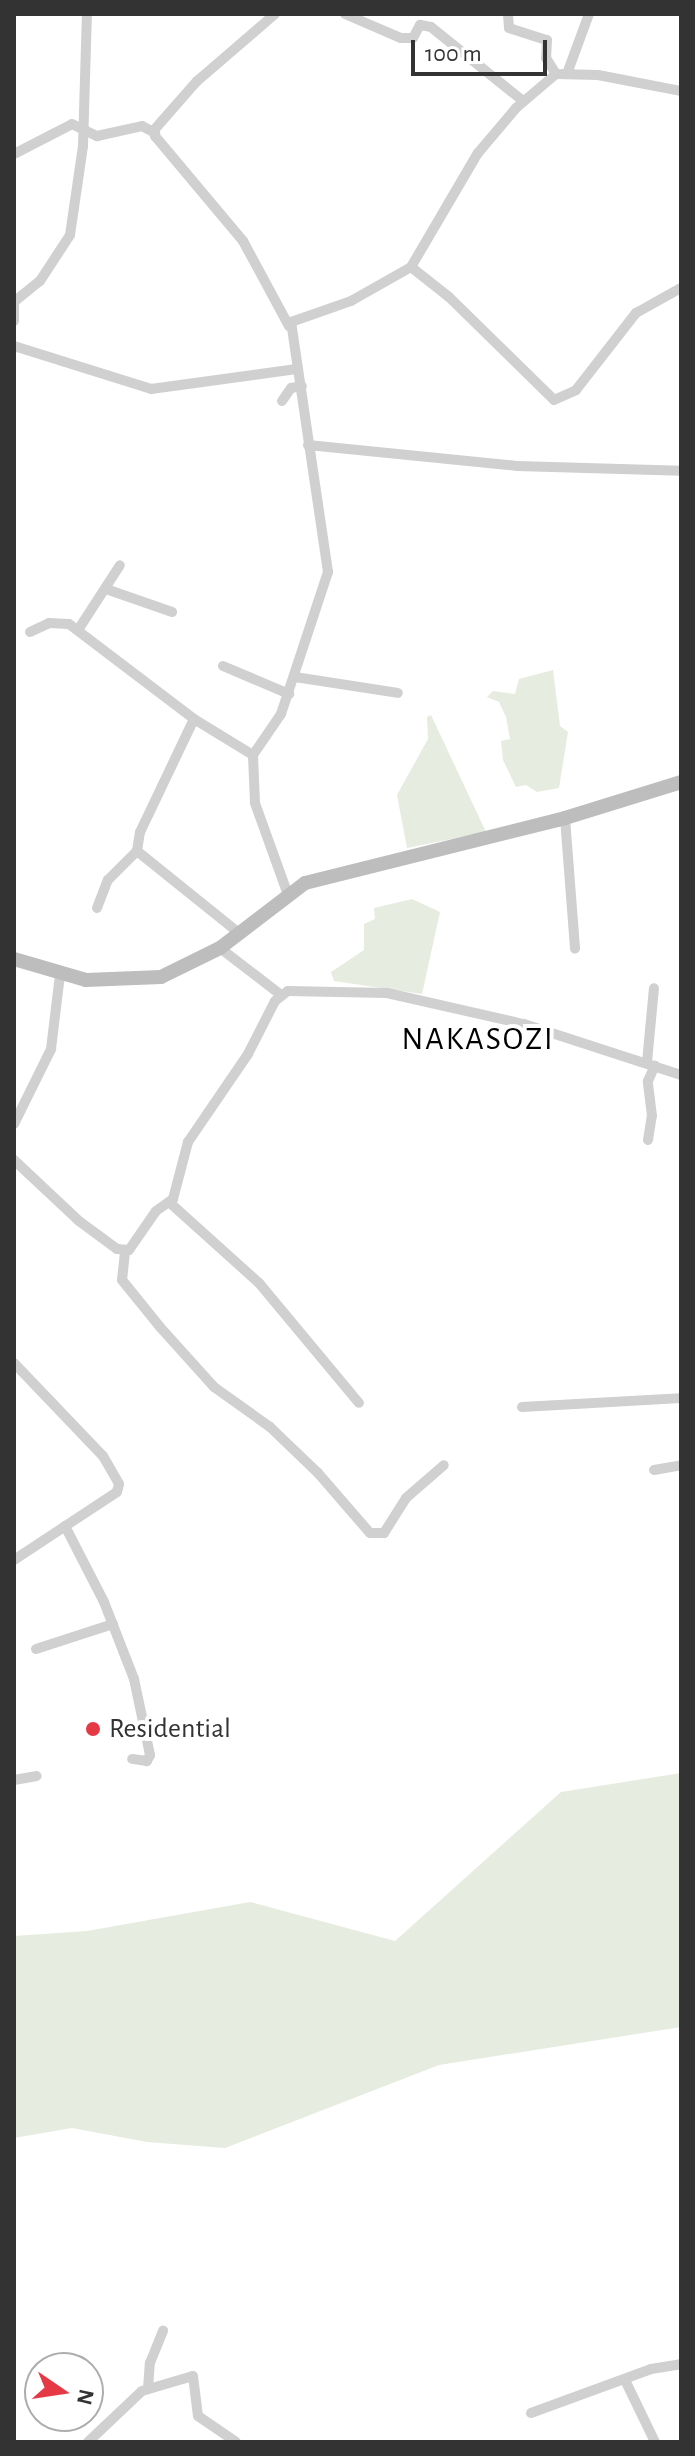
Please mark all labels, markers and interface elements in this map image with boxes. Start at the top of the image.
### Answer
scale bar [415,24,551,74]
text: 100 m [425,42,482,66]
district label: NAKASOZI [401,1020,555,1058]
place label: Residential [109,1712,231,1746]
marker: Residential [84,1720,102,1738]
north arrow [24,2352,104,2432]
text: N [73,2387,98,2407]

